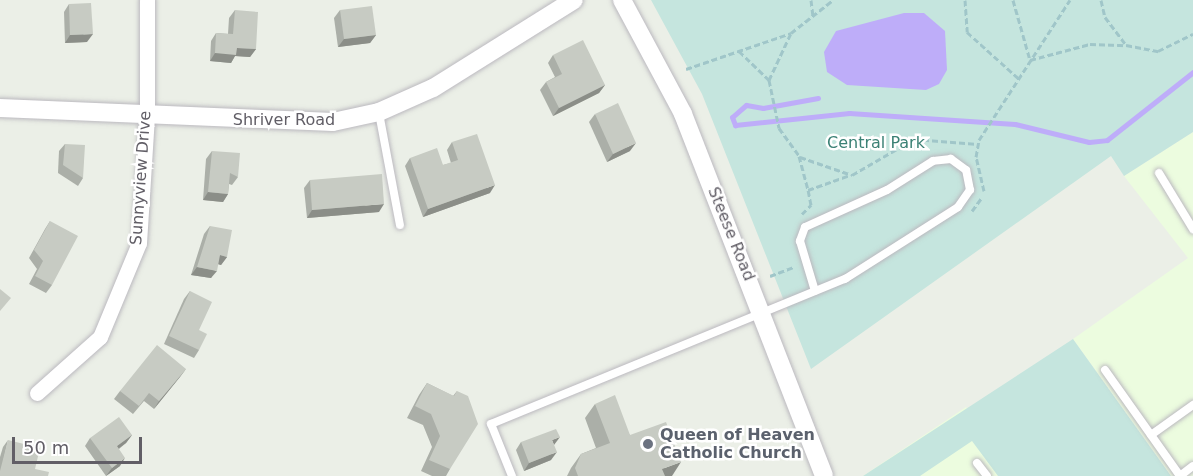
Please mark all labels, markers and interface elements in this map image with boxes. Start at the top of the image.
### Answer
street label: Sunnyview Drive [127,110,155,246]
street label: Shriver Road [233,110,335,130]
park label: Central Park [827,133,925,153]
street label: Steese Road [703,184,759,284]
scale bar [15,425,146,463]
place label: Queen of Heaven Catholic Church [660,425,815,463]
text: 50 m [23,437,69,458]
marker: Queen of Heaven Catholic Church [641,437,655,451]

